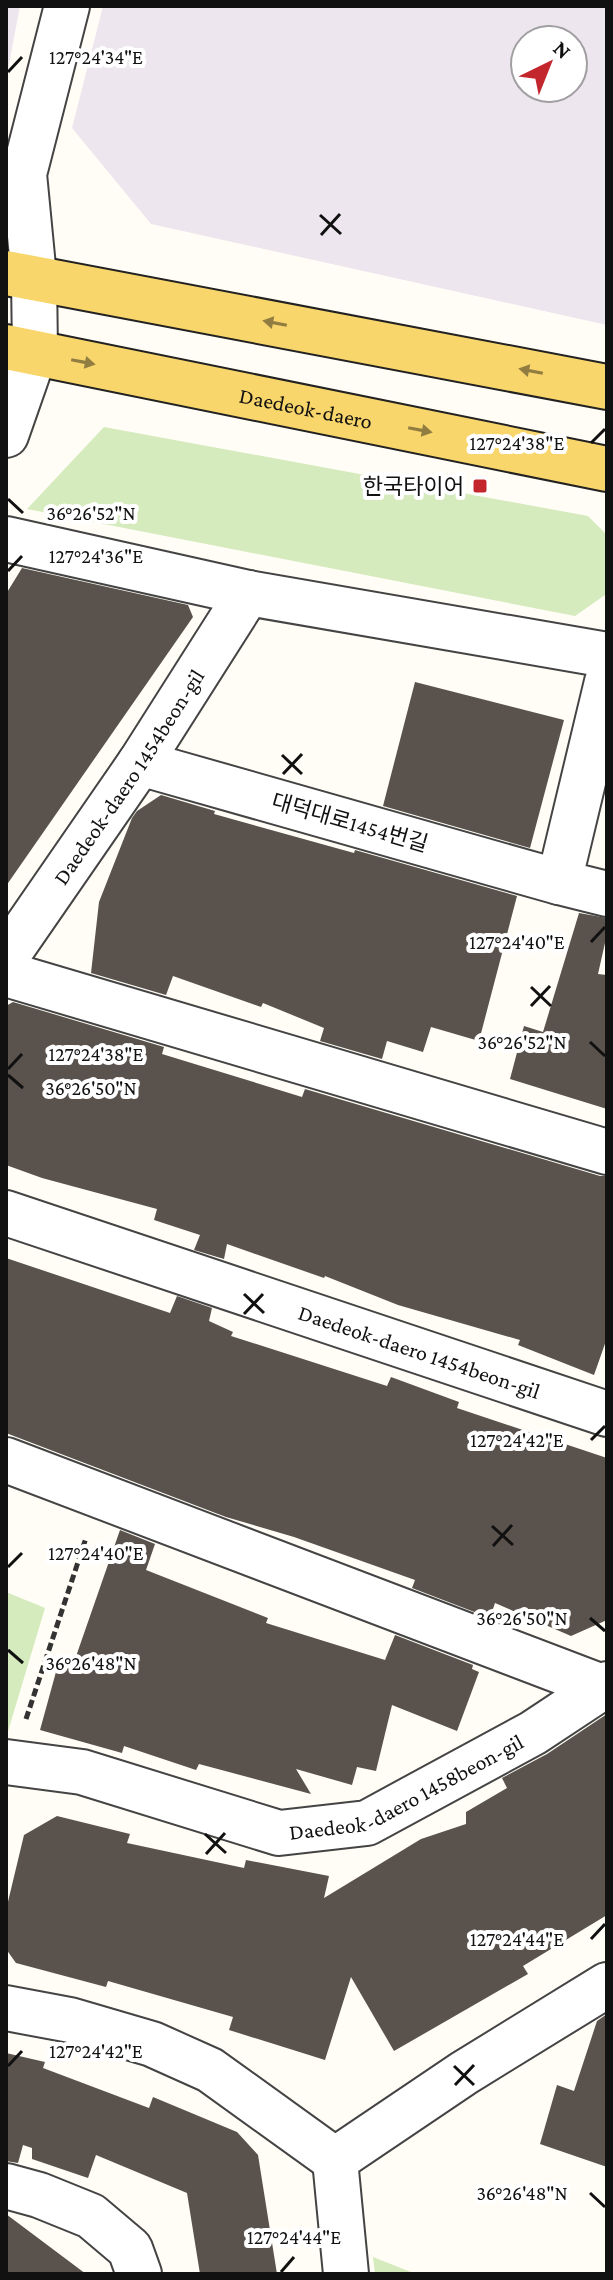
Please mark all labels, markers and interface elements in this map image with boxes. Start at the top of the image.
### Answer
north arrow [509,24,589,104]
text: N [548,35,576,64]
text: 127°24'34"E [49,46,143,68]
one-way arrow [262,316,287,329]
one-way arrow [70,356,95,368]
one-way arrow [518,365,543,377]
street label: Daedeok-daero [237,383,375,434]
one-way arrow [407,424,432,437]
text: 127°24'38"E [470,432,565,454]
place label: 한국타이어 [363,474,464,499]
marker: 한국타이어 [471,477,489,495]
text: 36°26'52"N [46,502,136,524]
text: 127°24'36"E [49,545,143,567]
street label: Daedeok-daero 1454beon-gil [48,664,209,889]
street label: 대덕대로1454번길 [269,788,431,857]
text: 127°24'40"E [469,931,565,953]
text: 36°26'52"N [477,1031,567,1053]
text: 127°24'38"E [49,1043,144,1065]
text: 36°26'50"N [45,1077,137,1099]
street label: Daedeok-daero 1454beon-gil [295,1300,544,1404]
text: 127°24'42"E [470,1429,564,1451]
text: 127°24'40"E [48,1542,144,1564]
text: 36°26'50"N [476,1607,568,1629]
text: 36°26'48"N [45,1652,137,1674]
street label: Daedeok-daero 1458beon-gil [288,1729,528,1845]
text: 127°24'44"E [470,1928,564,1950]
text: 127°24'42"E [49,2040,143,2062]
text: 36°26'48"N [476,2182,568,2204]
text: 127°24'44"E [247,2226,341,2248]

